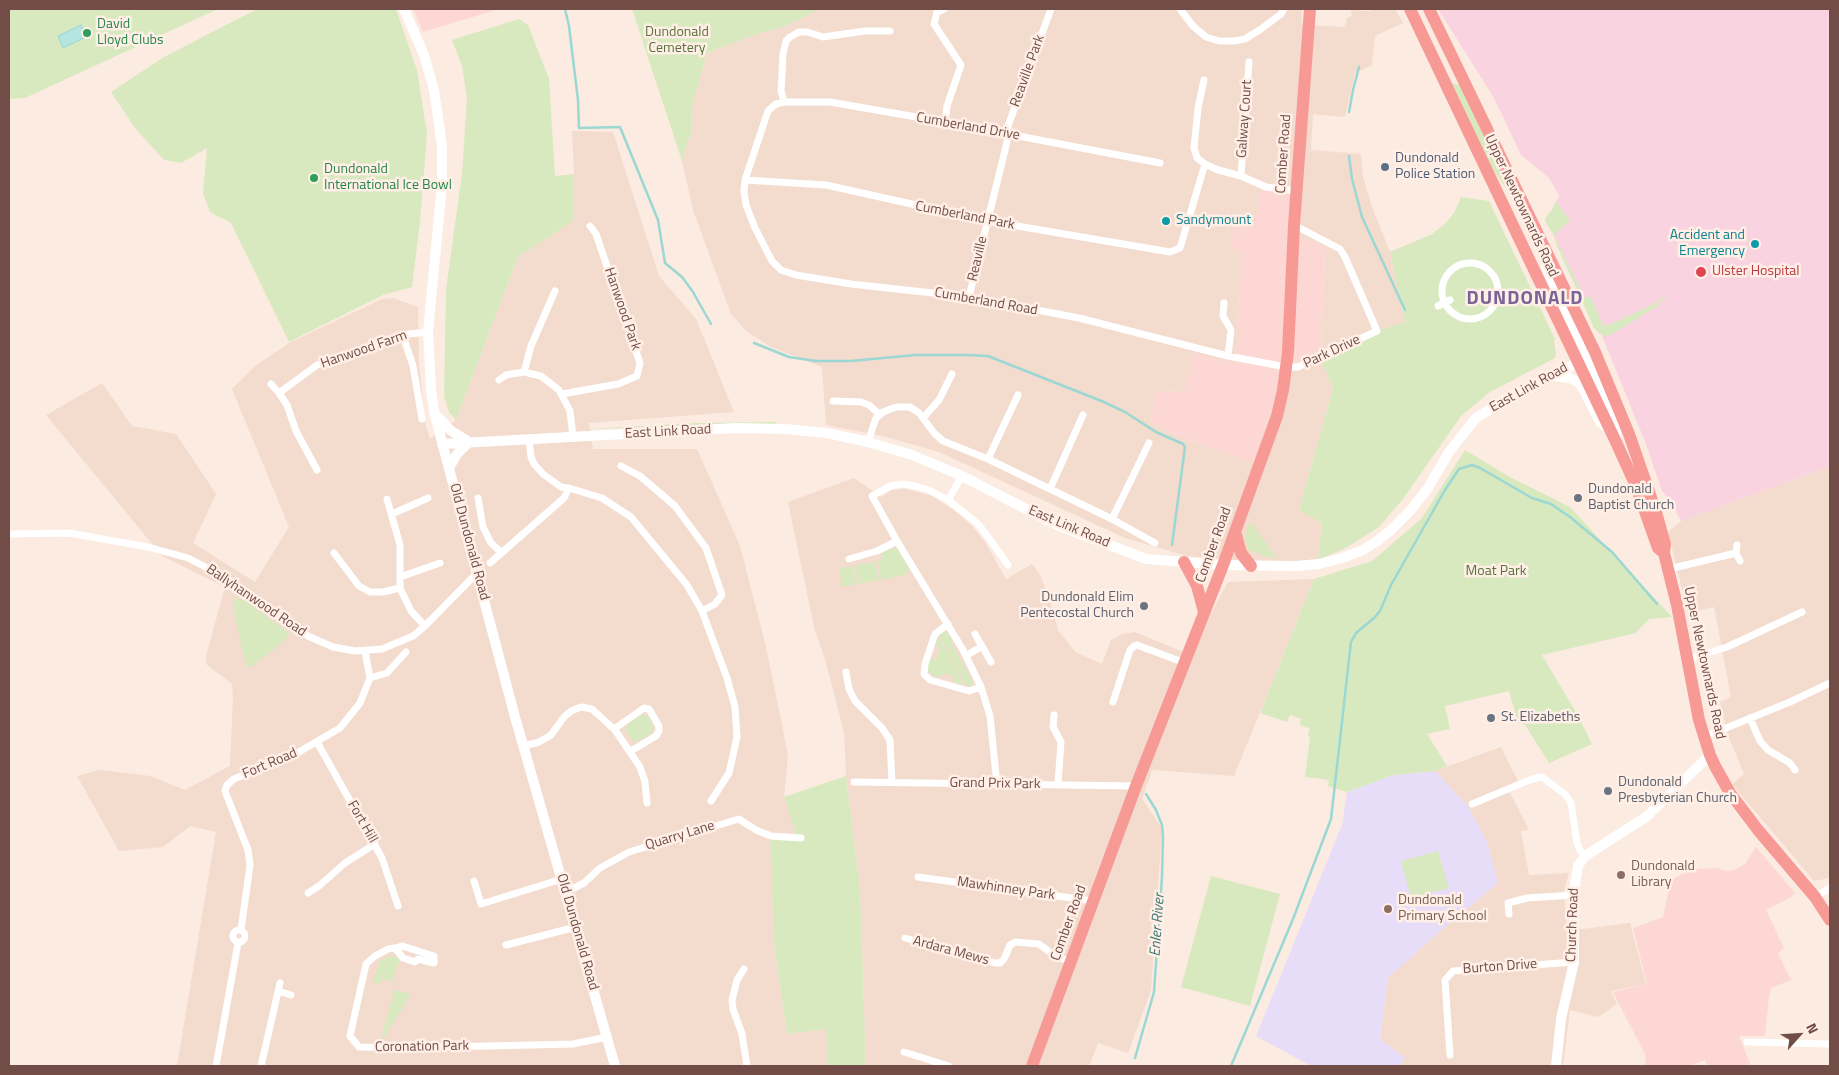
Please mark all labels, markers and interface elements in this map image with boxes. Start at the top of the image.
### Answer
place label: David Lloyd Clubs [97,17,163,49]
park label: Dundonald Cemetery [645,25,709,58]
marker: David Lloyd Clubs [81,27,93,39]
street label: Reaville Park [1007,33,1049,109]
street label: Galway Court [1234,79,1256,159]
street label: Cumberland Drive [915,110,1021,144]
street label: Comber Road [1273,114,1295,194]
street label: Upper Newtownards Road [1481,132,1561,280]
place label: Dundonald Police Station [1395,151,1475,184]
marker: Dundonald Police Station [1379,161,1391,173]
place label: Dundonald International Ice Bowl [324,162,452,194]
marker: Dundonald International Ice Bowl [308,172,320,184]
street label: Cumberland Park [914,198,1016,234]
place label: Sandymount [1176,213,1251,229]
marker: Sandymount [1160,215,1172,227]
place label: Accident and Emergency [1670,228,1745,260]
street label: Reaville [965,235,991,283]
marker: Accident and Emergency [1749,238,1761,250]
place label: Ulster Hospital [1712,264,1800,280]
street label: Hanwood Park [600,265,644,353]
marker: Ulster Hospital [1694,265,1708,279]
street label: Cumberland Road [933,285,1039,319]
district label: DUNDONALD [1465,288,1585,310]
street label: Hanwood Farm [319,327,409,373]
street label: Park Drive [1301,332,1363,372]
street label: East Link Road [1487,360,1571,416]
street label: East Link Road [624,421,712,443]
street label: Old Dundonald Road [445,482,493,602]
place label: Dundonald Baptist Church [1588,482,1674,514]
marker: Dundonald Baptist Church [1572,492,1584,504]
street label: East Link Road [1026,502,1112,552]
street label: Comber Road [1193,505,1235,585]
street label: Ballyhanwood Road [203,561,309,641]
park label: Moat Park [1466,564,1526,580]
street label: Upper Newtownards Road [1680,585,1728,741]
place label: Dundonald Elim Pentecostal Church [1020,590,1134,622]
marker: Dundonald Elim Pentecostal Church [1138,600,1150,612]
place label: St. Elizabeths [1501,710,1580,726]
marker: St. Elizabeths [1485,712,1497,724]
street label: Fort Road [240,745,300,783]
street label: Grand Prix Park [949,775,1041,793]
place label: Dundonald Presbyterian Church [1618,775,1737,808]
marker: Dundonald Presbyterian Church [1602,785,1614,797]
street label: Fort Hill [343,798,381,846]
street label: Quarry Lane [643,818,717,854]
place label: Dundonald Library [1631,859,1695,892]
marker: Dundonald Library [1615,869,1627,881]
street label: Old Dundonald Road [552,872,602,992]
street label: Mawhinney Park [956,874,1056,904]
street label: Comber Road [1048,883,1090,963]
street label: Church Road [1563,888,1583,962]
water label: Enler River [1147,893,1169,957]
place label: Dundonald Primary School [1398,893,1487,926]
marker: Dundonald Primary School [1382,903,1394,915]
street label: Ardara Mews [911,933,991,969]
street label: Burton Drive [1462,956,1538,978]
north arrow [1774,1010,1824,1060]
text: N [1801,1019,1824,1037]
street label: Coronation Park [375,1038,469,1056]

